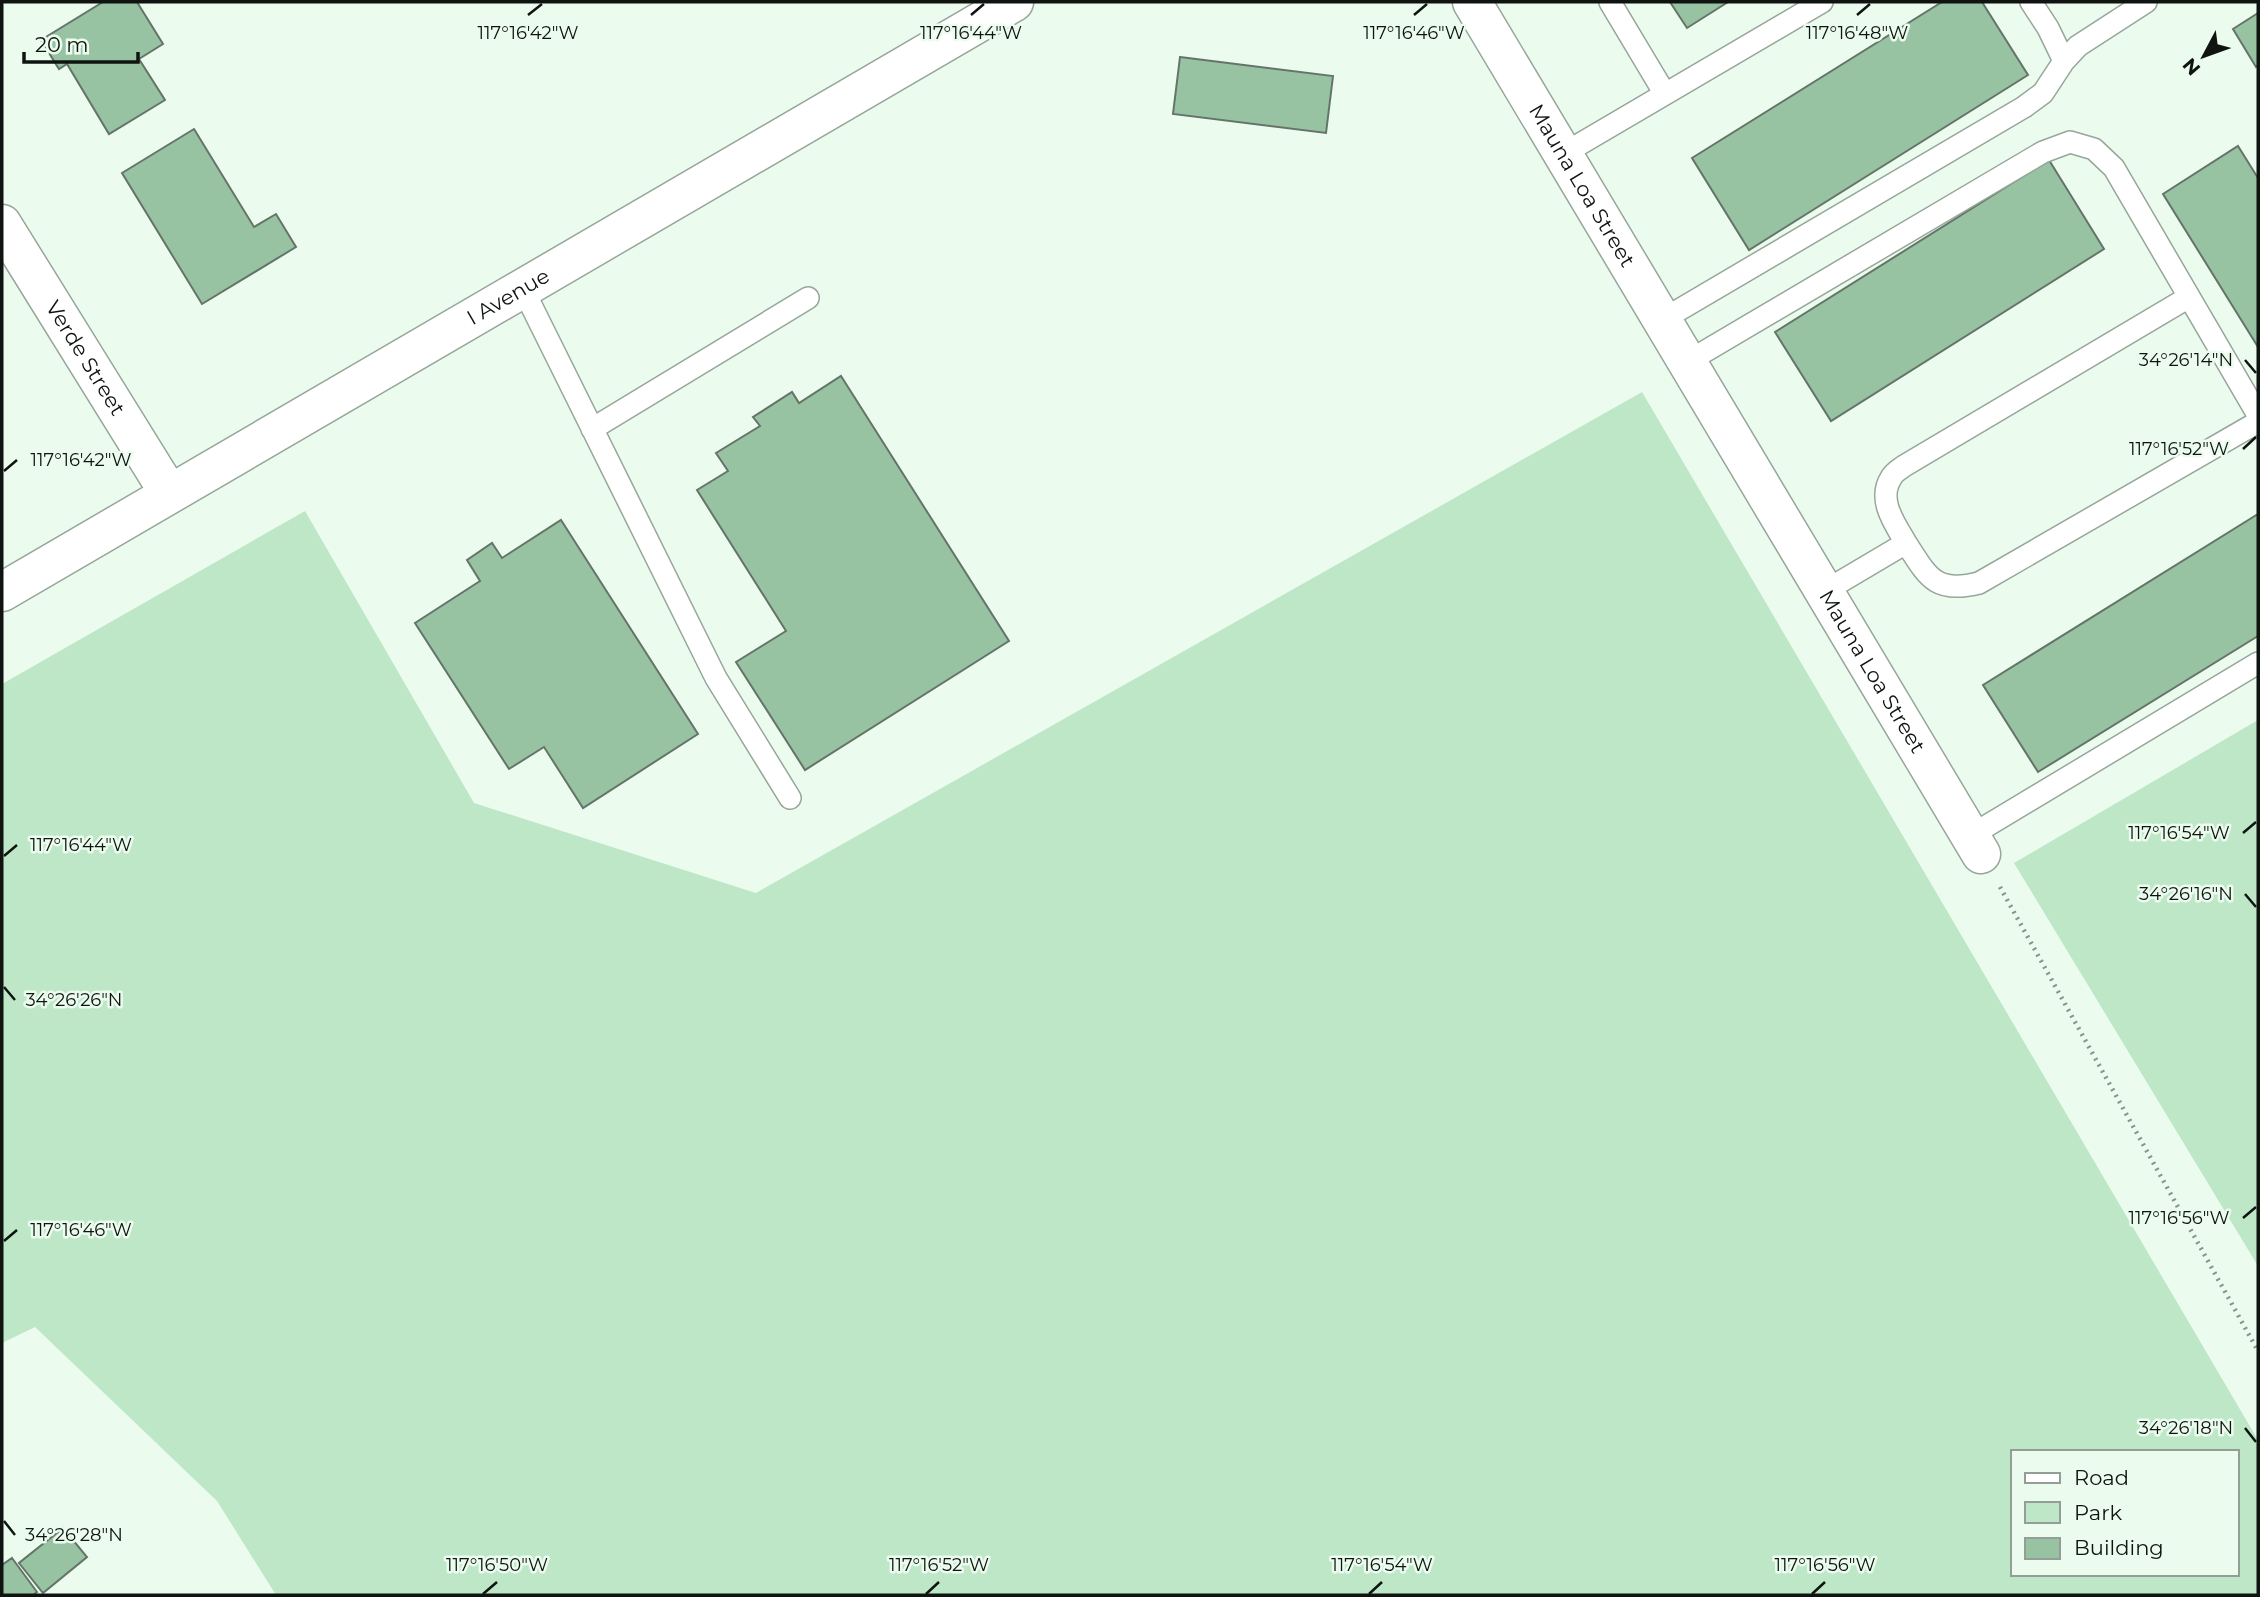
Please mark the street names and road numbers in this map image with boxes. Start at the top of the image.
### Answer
street label: Mauna Loa Street [1524,99,1640,271]
street label: I Avenue [462,263,554,330]
street label: Verde Street [41,296,131,420]
street label: Mauna Loa Street [1814,585,1931,757]

